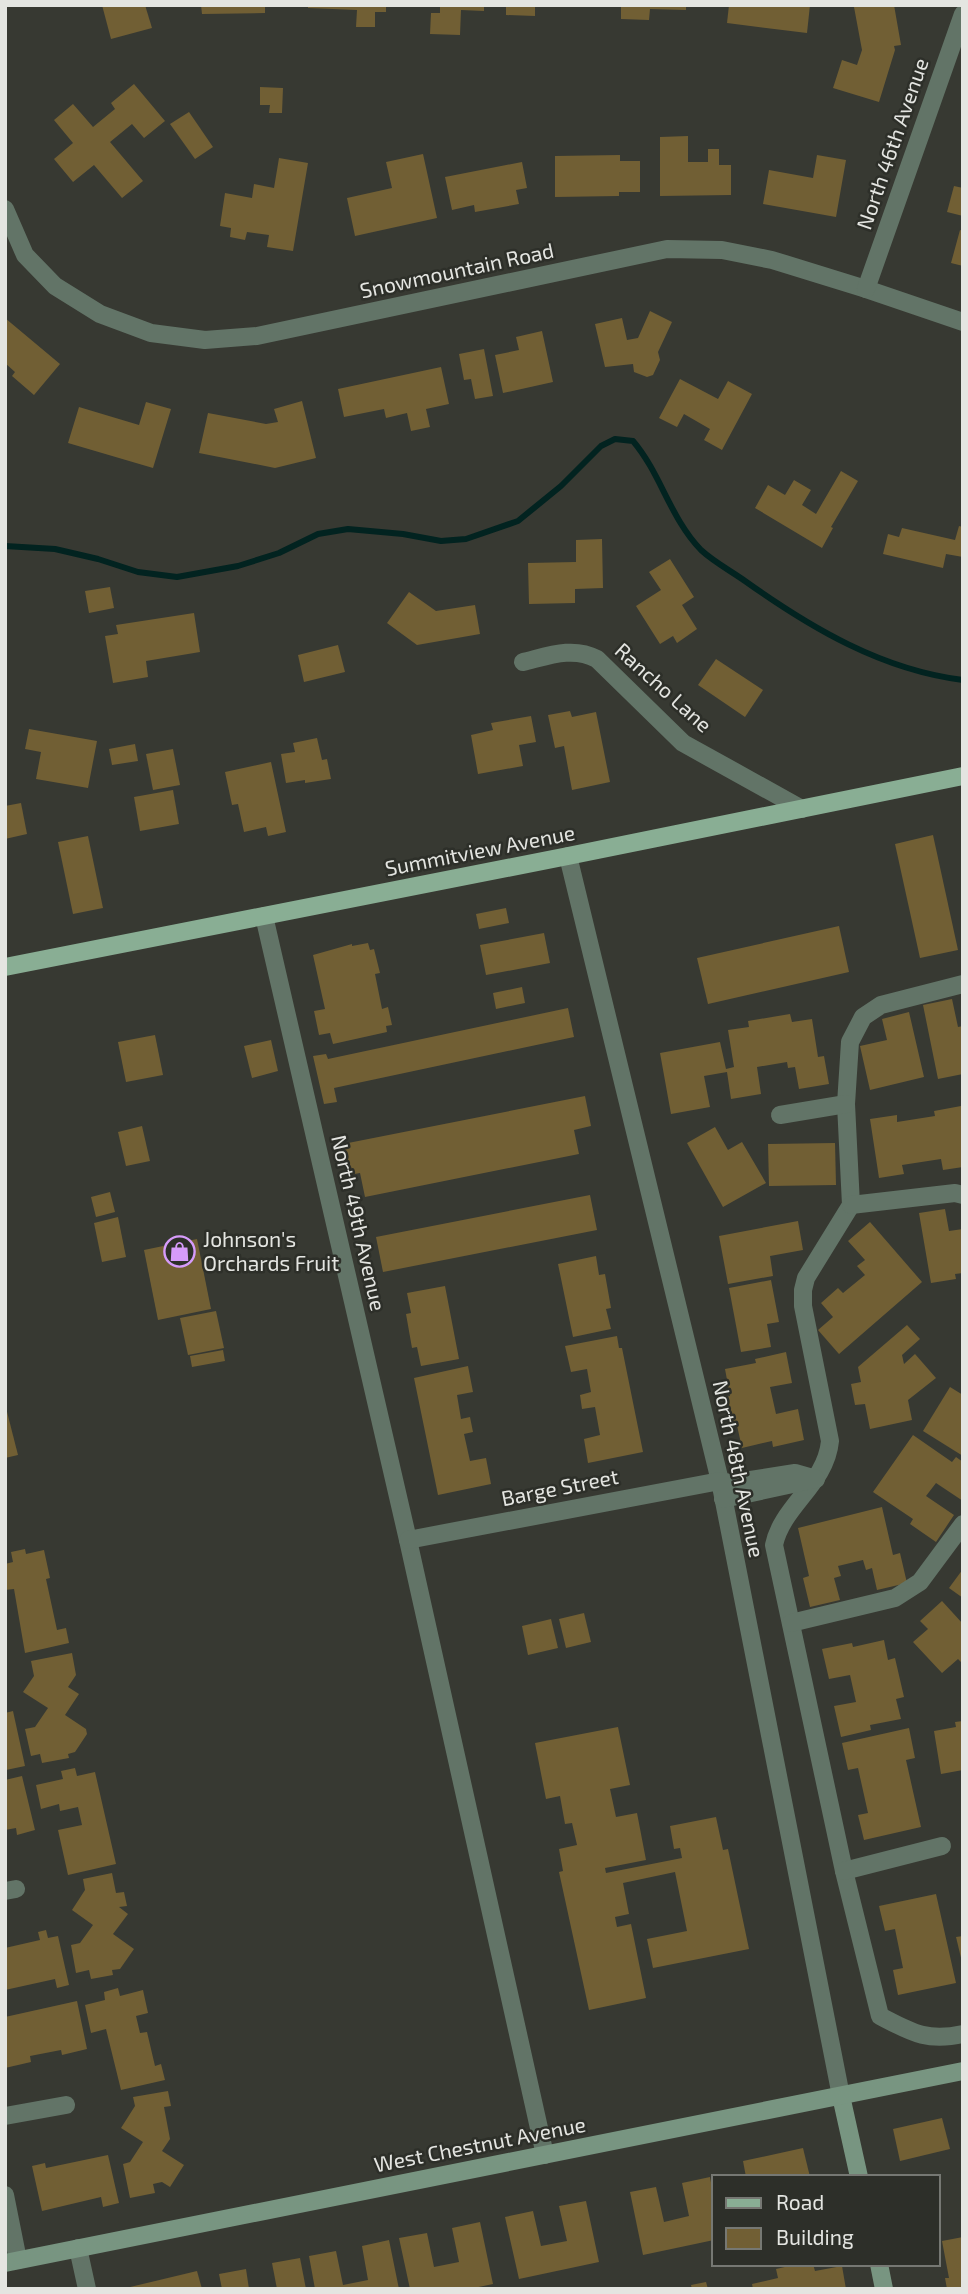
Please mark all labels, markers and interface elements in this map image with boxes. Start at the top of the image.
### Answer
street label: North 46th Avenue [851,54,933,233]
street label: Snowmountain Road [357,237,556,302]
street label: Rancho Lane [610,637,718,737]
street label: Summitview Avenue [383,819,577,880]
street label: North 49th Avenue [327,1132,392,1313]
place label: Johnson's Orchards Fruit [203,1226,339,1275]
shop icon: Johnson's Orchards Fruit [163,1235,197,1269]
street label: North 48th Avenue [708,1378,770,1560]
street label: Barge Street [499,1463,620,1510]
street label: West Chestnut Avenue [372,2111,588,2176]
legend [712,2175,940,2266]
text: Road [776,2189,824,2214]
text: Building [776,2224,854,2249]

